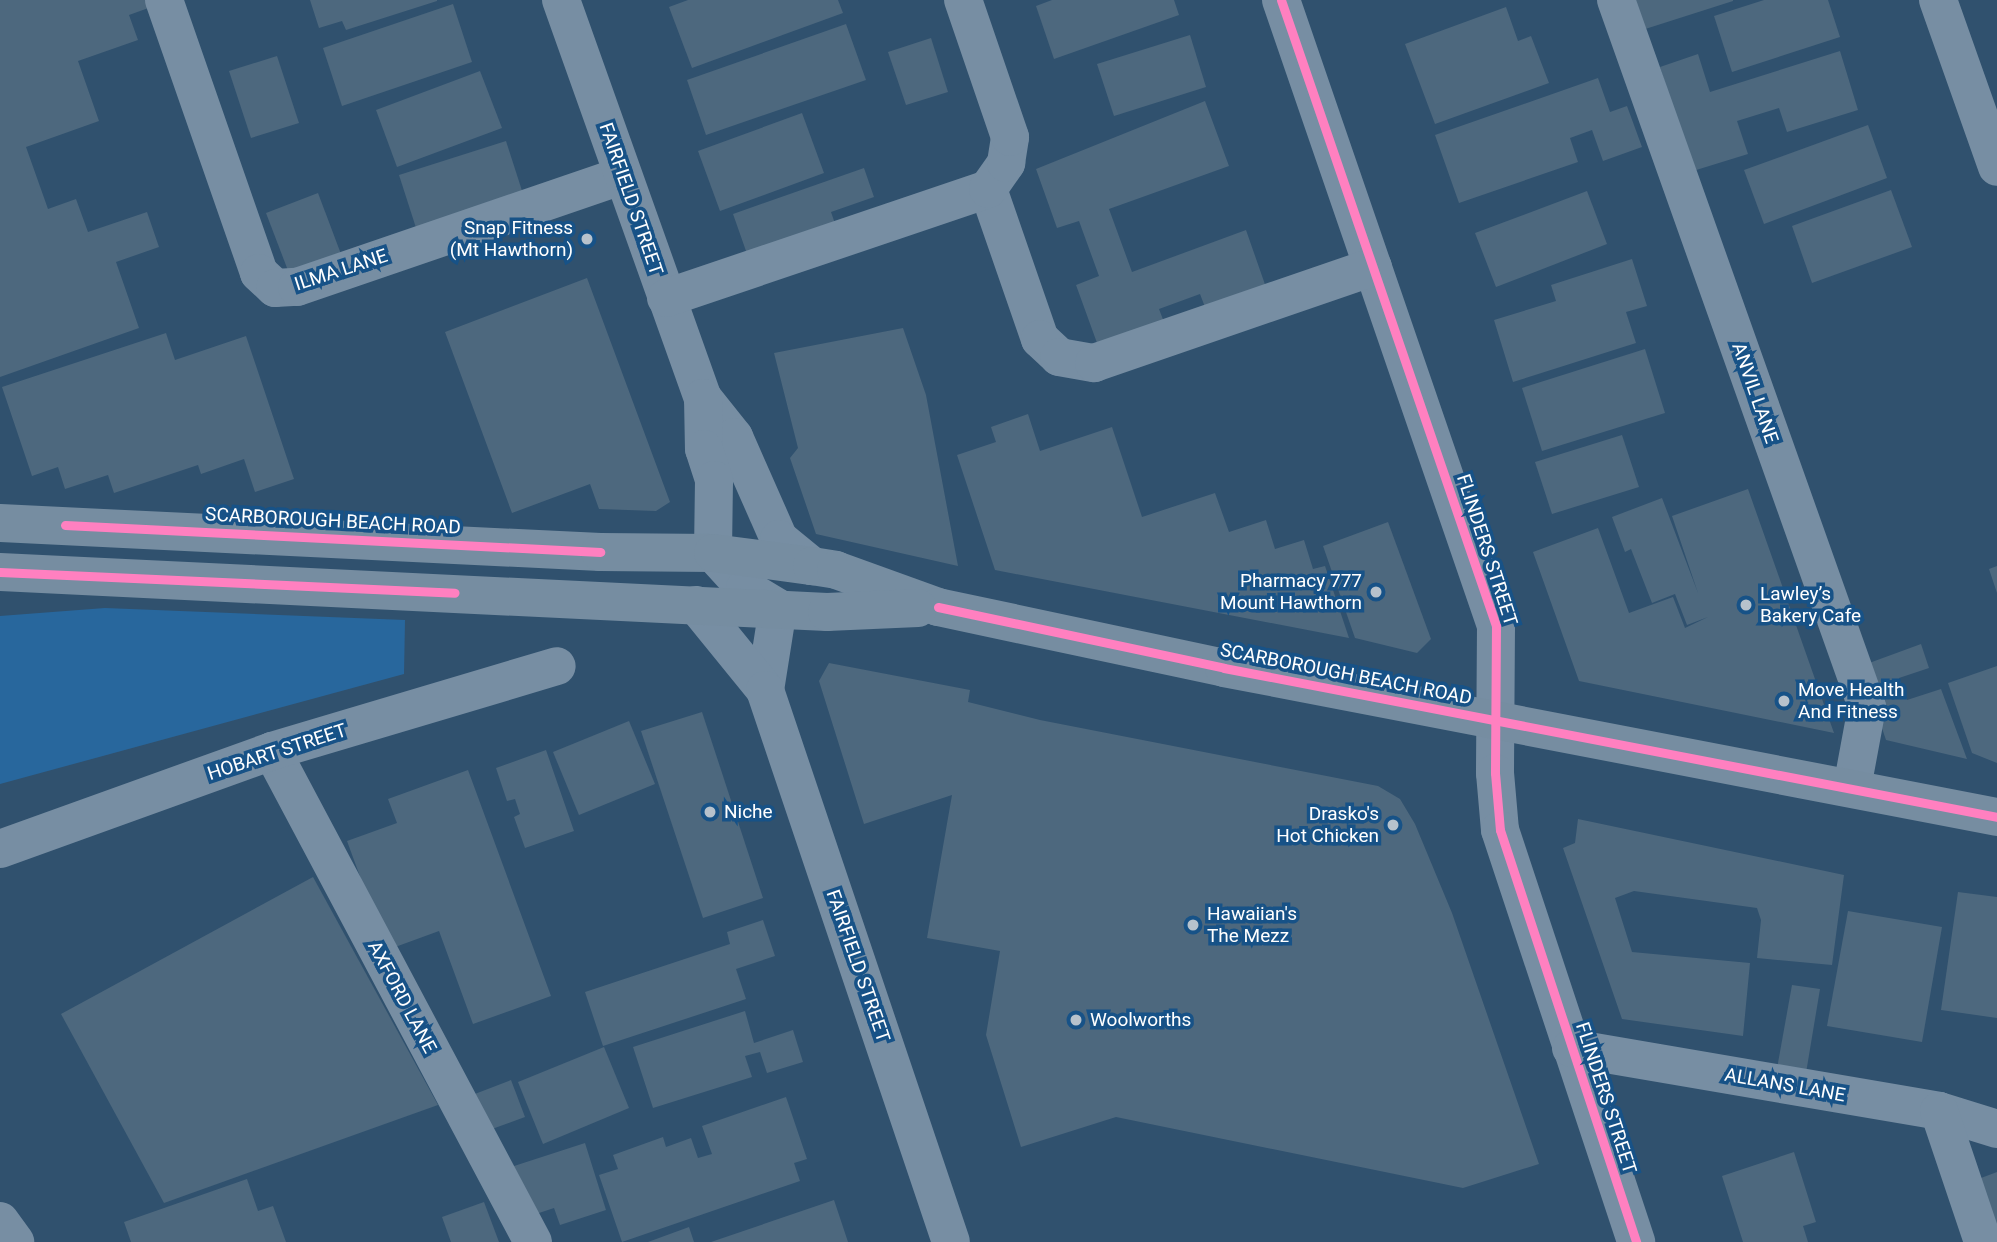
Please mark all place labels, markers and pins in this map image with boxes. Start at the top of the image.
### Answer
place label: Snap Fitness (Mt Hawthorn) [450,217,573,261]
marker: Snap Fitness (Mt Hawthorn) [579,231,595,247]
place label: Pharmacy 777 Mount Hawthorn [1220,570,1362,614]
place label: Lawley’s Bakery Cafe [1760,583,1861,627]
marker: Pharmacy 777 Mount Hawthorn [1368,584,1384,600]
marker: Lawley’s Bakery Cafe [1738,597,1754,613]
place label: Move Health And Fitness [1798,679,1904,723]
marker: Move Health And Fitness [1776,693,1792,709]
place label: Niche [724,801,773,823]
place label: Drasko's Hot Chicken [1276,803,1379,847]
marker: Niche [702,804,718,820]
marker: Drasko's Hot Chicken [1385,817,1401,833]
place label: Hawaiian's The Mezz [1207,903,1297,947]
marker: Hawaiian's The Mezz [1185,917,1201,933]
place label: Woolworths [1090,1009,1191,1031]
marker: Woolworths [1068,1012,1084,1028]

